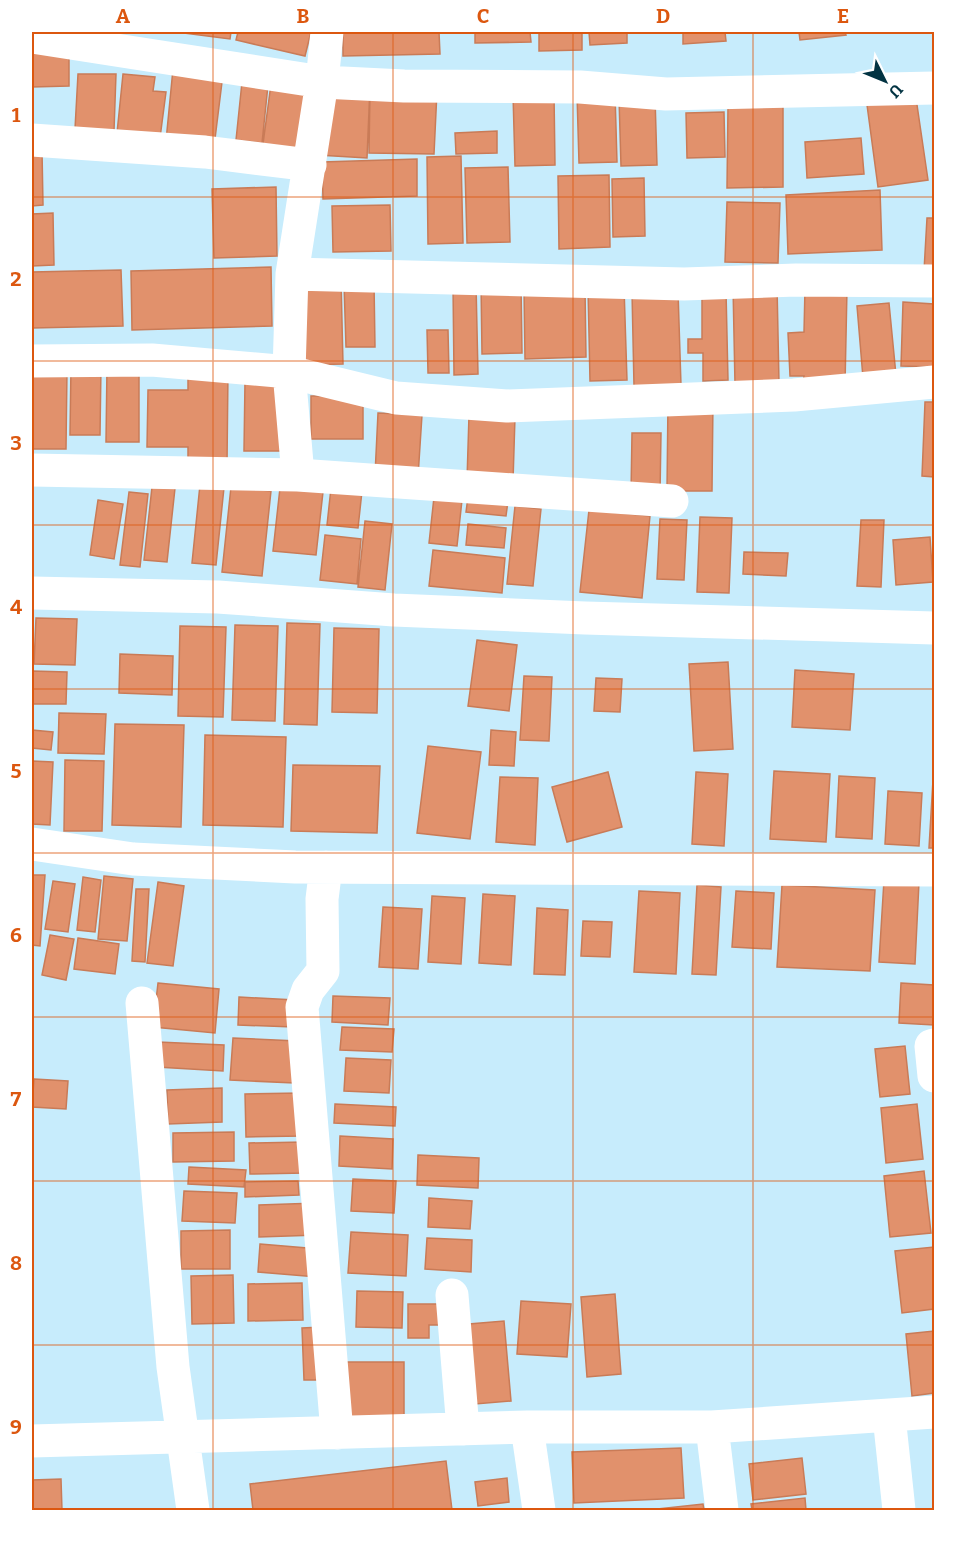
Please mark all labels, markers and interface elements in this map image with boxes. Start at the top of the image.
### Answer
text: A [116,4,131,28]
text: B [297,4,310,28]
text: C [477,4,489,28]
text: D [656,4,670,28]
text: E [837,4,849,28]
north arrow [855,51,915,111]
text: U [885,80,907,102]
text: 1 [12,103,21,127]
text: 2 [10,267,22,291]
text: 3 [10,431,22,455]
text: 4 [10,595,22,619]
text: 5 [11,759,22,783]
text: 6 [10,923,22,947]
text: 7 [11,1087,22,1111]
text: 8 [10,1251,22,1275]
text: 9 [10,1415,22,1439]

